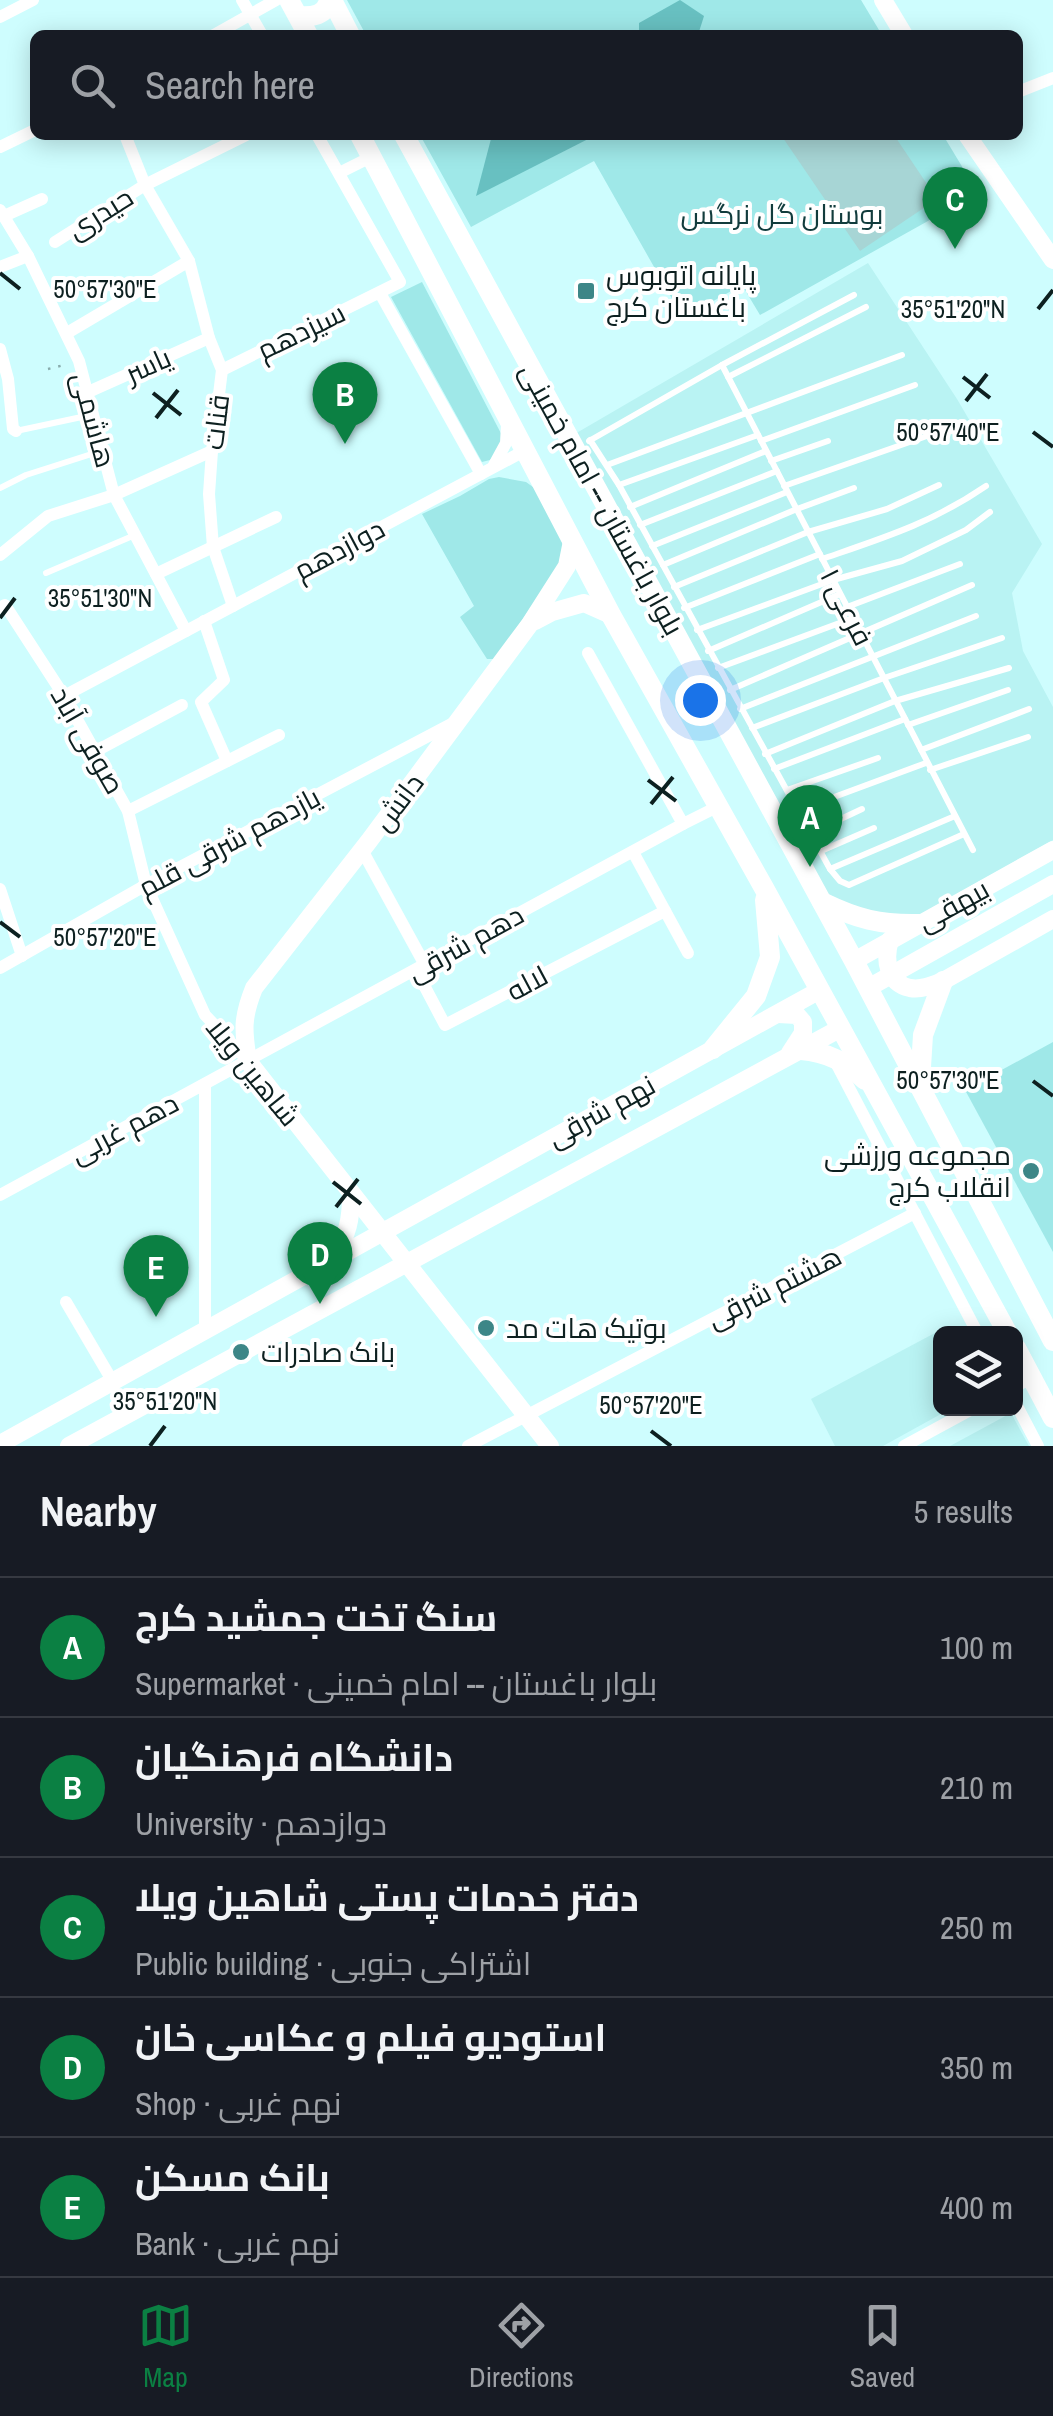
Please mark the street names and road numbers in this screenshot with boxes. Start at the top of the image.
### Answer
street label: حیدری [60,178,140,248]
street label: سیزدهم [250,293,352,370]
street label: یاسر [117,338,178,393]
street label: بلوار باغستان -- امام خمینی [510,356,693,643]
street label: هاشمی [63,368,125,472]
street label: قنات [194,392,238,452]
street label: دوازدهم [287,509,392,590]
street label: ۱ فرعی [812,562,882,652]
street label: صوفی آباد [42,679,134,801]
street label: دانش [364,765,432,839]
street label: یازدهم شرقی قلم [131,778,328,907]
street label: بیهقی [910,870,996,940]
street label: دهم شرقی [400,895,531,991]
street label: لاله [500,956,554,1010]
street label: شاهین ویلا [198,1010,308,1134]
street label: نهم شرقی [540,1066,662,1157]
street label: دهم غربی [63,1084,185,1173]
street label: هشتم شرقی [700,1237,848,1338]

